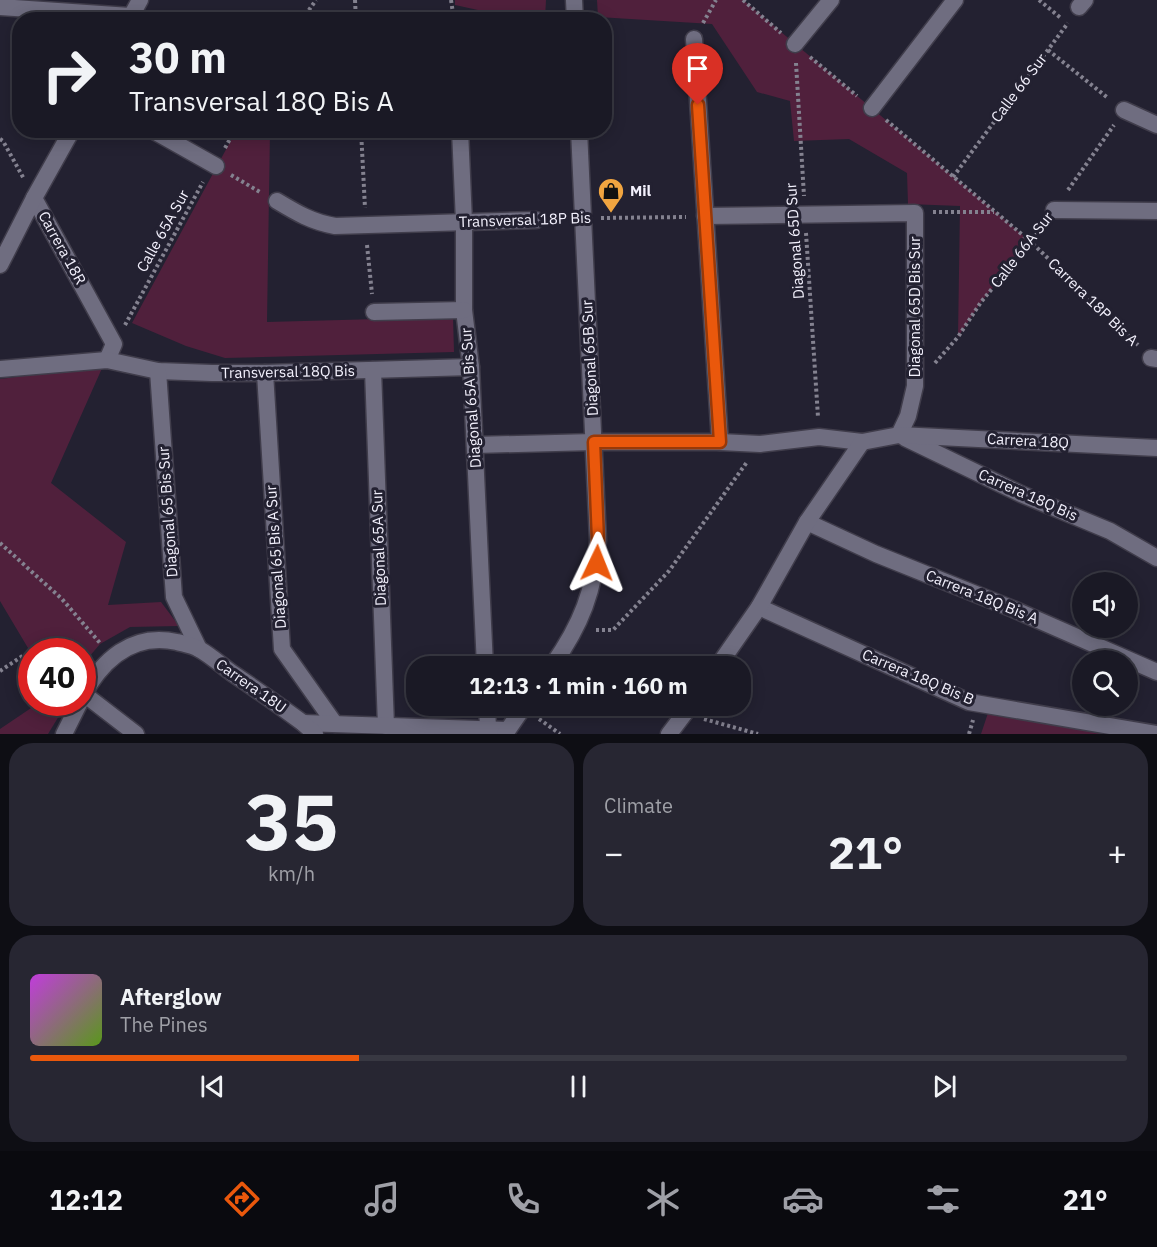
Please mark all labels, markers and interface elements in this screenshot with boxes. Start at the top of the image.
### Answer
text: 30 m [129,30,227,85]
icon: right [30,36,108,114]
pin [672,43,723,105]
street label: Calle 66 Sur [986,49,1051,126]
icon: arrive [681,52,714,85]
text: Transversal 18Q Bis A [129,83,394,118]
shop icon: Mil [596,176,626,214]
place label: Mil [630,181,652,200]
street label: Diagonal 65D Sur [781,182,808,300]
street label: Calle 65A Sur [132,186,193,275]
street label: Carrera 18R [34,208,90,288]
street label: Transversal 18P Bis [458,208,591,231]
street label: Calle 66A Sur [986,208,1057,291]
street label: Diagonal 65D Bis Sur [905,236,924,377]
street label: Carrera 18P Bis A [1044,254,1143,350]
street label: Diagonal 65B Sur [577,299,602,417]
street label: Diagonal 65A Bis Sur [456,327,485,469]
street label: Transversal 18Q Bis [221,361,355,382]
street label: Carrera 18Q [987,429,1070,452]
street label: Diagonal 65 Bis Sur [153,446,182,578]
street label: Carrera 18Q Bis [976,464,1081,525]
street label: Diagonal 65 Bis A Sur [261,484,290,630]
street label: Diagonal 65A Sur [367,489,390,606]
position arrow [565,531,629,595]
street label: Carrera 18Q Bis A [923,565,1042,628]
map controls [1072,572,1138,716]
button: sound [1072,572,1138,638]
speed limit sign: 40 [18,638,96,716]
street label: Carrera 18Q Bis B [859,644,977,709]
button: search [1072,650,1138,716]
street label: Carrera 18U [212,654,290,717]
text: 12:13 · 1 min · 160 m [469,671,688,700]
text: 35 [245,770,338,871]
text: Climate [604,792,673,819]
text: 21° [828,823,903,881]
text: − [604,831,624,874]
text: + [1107,831,1127,874]
text: km/h [268,860,315,887]
text: Afterglow [120,982,222,1011]
text: The Pines [120,1011,208,1038]
icon: previous [196,1070,229,1103]
icon: pause [562,1070,595,1103]
icon: next [928,1070,961,1103]
icon: directions [221,1178,263,1220]
icon: music [361,1178,403,1220]
icon: phone [502,1178,544,1220]
icon: climate [642,1178,684,1220]
icon: car [782,1178,824,1220]
icon: filters [922,1178,964,1220]
text: 12:12 [49,1182,123,1217]
text: 21° [1063,1182,1108,1217]

